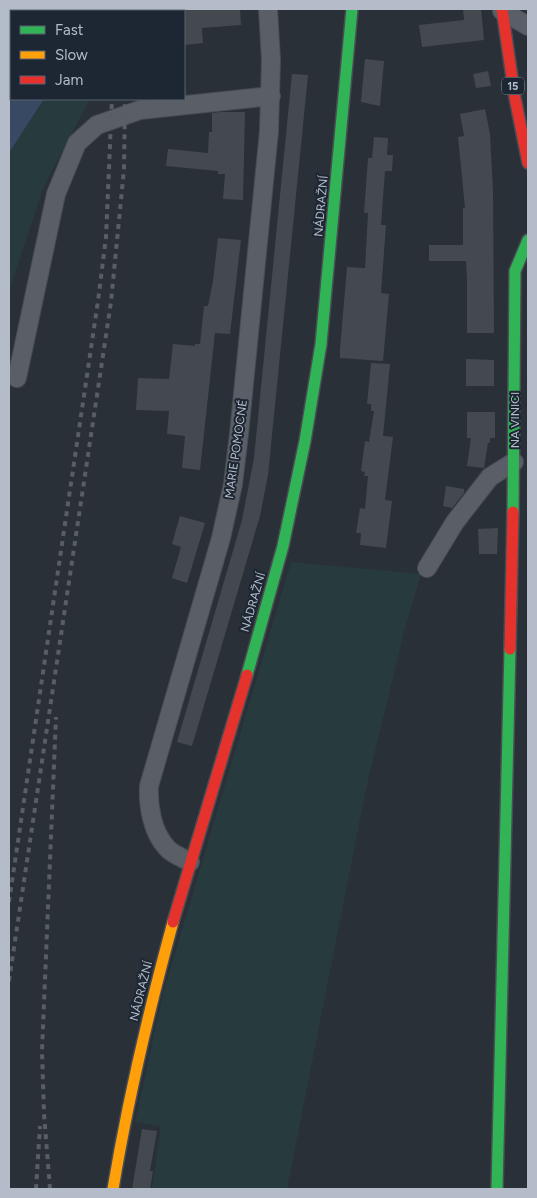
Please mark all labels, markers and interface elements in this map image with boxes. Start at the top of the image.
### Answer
legend [10,10,185,100]
text: Fast [55,21,84,39]
text: Slow [55,46,88,64]
text: Jam [55,71,83,89]
road number: 15 [502,78,524,94]
street label: NÁDRAŽNÍ [311,174,331,237]
street label: NA VINICI [508,392,522,448]
street label: MARIE POMOCNÉ [222,399,250,499]
street label: NÁDRAŽNÍ [238,570,268,634]
street label: NÁDRAŽNÍ [127,959,155,1023]

